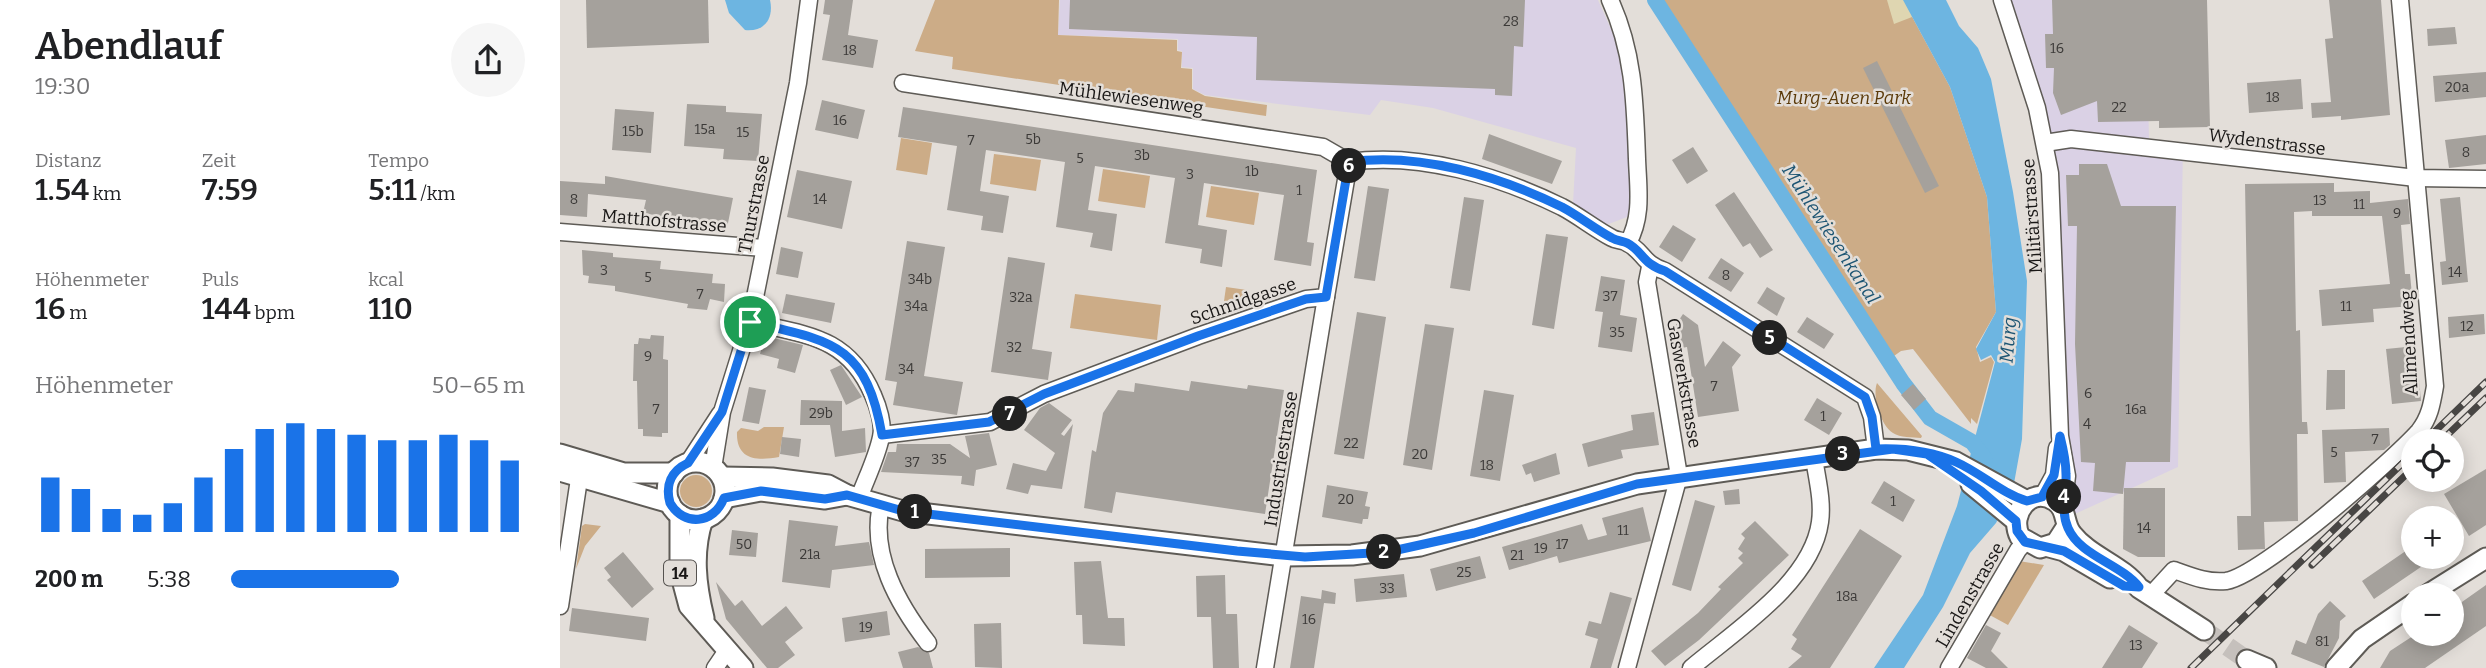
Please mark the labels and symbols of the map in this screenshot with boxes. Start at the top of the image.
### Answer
house number: 28 [1503,13,1519,30]
house number: 16 [2050,40,2064,57]
house number: 18 [843,42,857,59]
street label: Mühlewiesenweg [1057,77,1205,119]
house number: 20a [2445,79,2469,96]
park label: Murg-Auen Park [1777,87,1911,109]
house number: 18 [2266,89,2280,106]
house number: 22 [2111,99,2127,116]
house number: 16 [833,112,847,129]
house number: 15a [695,121,716,138]
house number: 15b [622,123,644,140]
house number: 15 [736,124,750,141]
street label: Wydenstrasse [2207,124,2327,160]
house number: 5b [1025,131,1041,148]
house number: 7 [967,132,975,149]
house number: 8 [2462,144,2470,161]
house number: 3b [1134,147,1150,164]
pin: 6 [1332,148,1366,184]
house number: 5 [1076,150,1084,167]
street label: Thurstrasse [734,153,774,255]
street label: Militärstrasse [2017,158,2047,274]
water label: Mühlewiesenkanal [1777,160,1885,308]
house number: 1b [1245,163,1259,180]
house number: 3 [1186,166,1194,183]
house number: 1 [1296,182,1302,199]
house number: 8 [570,191,578,208]
house number: 14 [813,191,827,208]
house number: 13 [2313,192,2327,209]
house number: 11 [2353,196,2365,213]
street label: Matthofstrasse [600,205,728,237]
house number: 9 [2393,205,2401,222]
house number: 3 [600,262,608,279]
house number: 14 [2448,264,2462,281]
house number: 8 [1722,267,1730,284]
house number: 5 [644,269,652,286]
house number: 34b [908,271,932,288]
street label: Schmidgasse [1187,273,1299,329]
house number: 7 [696,286,704,303]
house number: 37 [1602,288,1618,305]
house number: 32a [1009,289,1033,306]
street label: Allmendweg [2395,290,2423,396]
pin [720,292,780,352]
house number: 34a [904,298,928,315]
house number: 11 [2340,298,2352,315]
street label: Gaswerkstrasse [1662,316,1706,450]
water label: Murg [1995,316,2021,364]
house number: 12 [2460,318,2474,335]
pin: 5 [1752,320,1788,356]
house number: 35 [1609,324,1625,341]
house number: 32 [1006,339,1022,356]
house number: 9 [644,348,652,365]
house number: 34 [898,361,914,378]
house number: 7 [1710,378,1718,395]
house number: 6 [2084,385,2092,402]
street label: Industriestrasse [1259,390,1303,528]
pin: 7 [993,396,1028,432]
house number: 7 [652,401,660,418]
house number: 16a [2125,401,2147,418]
house number: 29b [809,405,833,422]
house number: 1 [1820,408,1826,425]
house number: 4 [2083,416,2091,433]
house number: 7 [2371,431,2379,448]
house number: 22 [1343,435,1359,452]
pin: 3 [1826,436,1860,472]
house number: 5 [2330,444,2338,461]
house number: 20 [1412,446,1428,463]
house number: 35 [931,451,947,468]
house number: 37 [904,454,920,471]
house number: 18 [1480,457,1494,474]
pin: 4 [2046,480,2082,514]
house number: 20 [1338,491,1354,508]
house number: 1 [1890,493,1896,510]
pin: 1 [898,494,932,530]
house number: 14 [2137,520,2151,537]
house number: 11 [1617,522,1629,539]
pin: 2 [1366,534,1402,570]
house number: 50 [736,536,752,553]
house number: 17 [1556,536,1568,553]
street label: Lindenstrasse [1931,539,2009,651]
house number: 19 [1534,540,1548,557]
house number: 21a [800,546,821,563]
house number: 21 [1510,547,1524,564]
road number: 14 [664,560,696,586]
house number: 25 [1456,564,1472,581]
house number: 33 [1379,580,1395,597]
house number: 18a [1836,588,1858,605]
house number: 16 [1302,611,1316,628]
house number: 19 [859,619,873,636]
house number: 81 [2315,633,2329,650]
house number: 13 [2129,637,2143,654]

